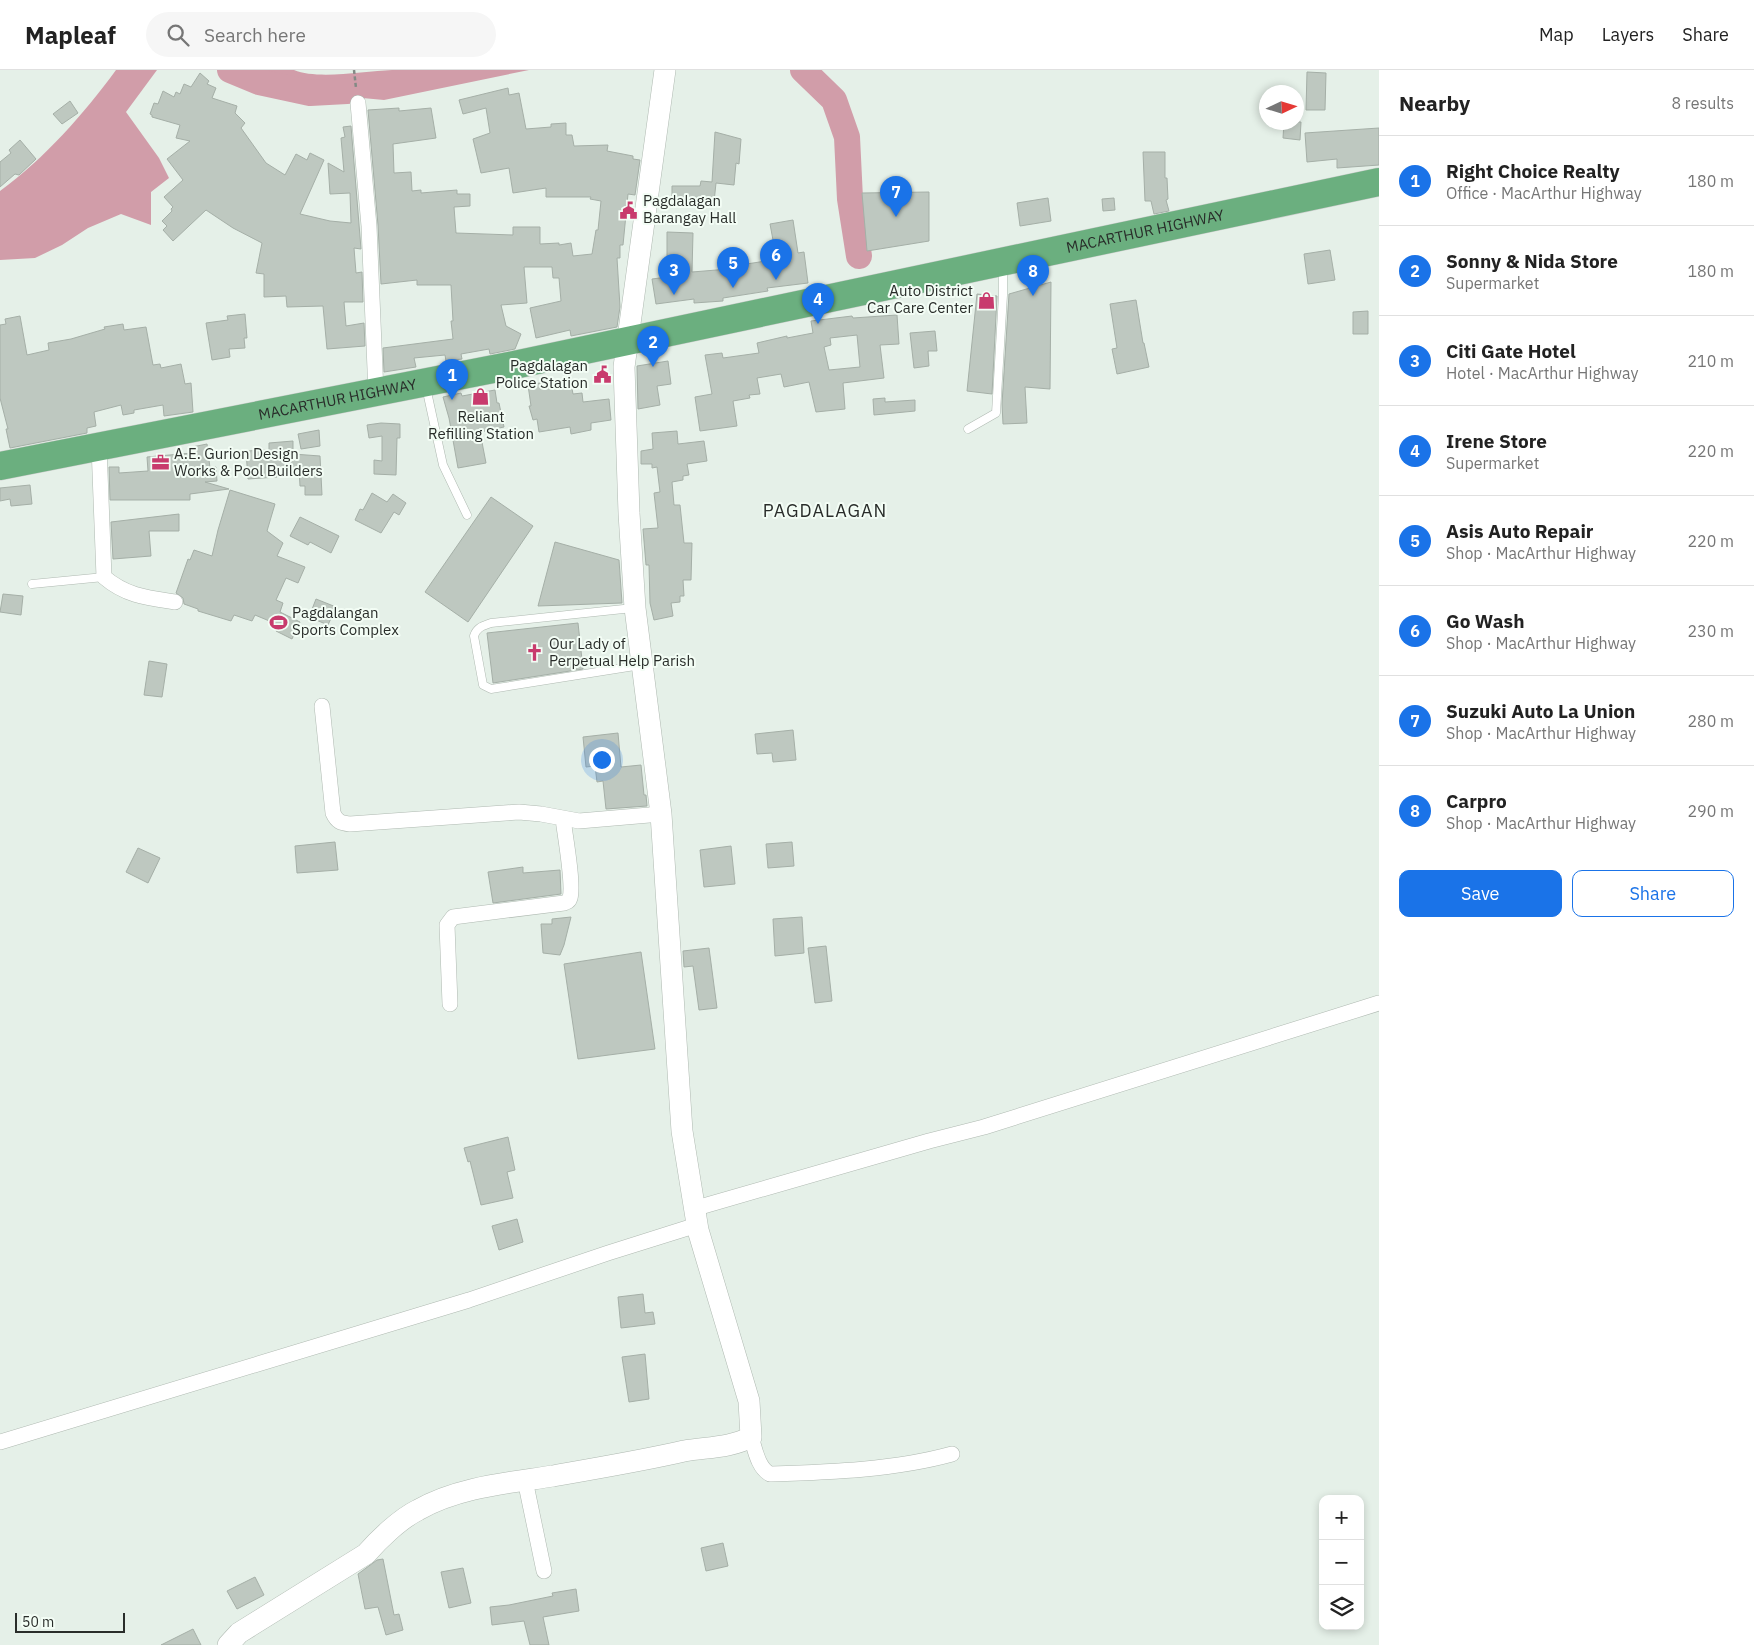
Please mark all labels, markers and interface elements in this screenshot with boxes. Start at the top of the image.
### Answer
search box [146,12,496,57]
text: Mapleaf [25,19,116,51]
icon: search [164,21,192,49]
text: Search here [204,23,306,47]
text: Map [1539,23,1574,46]
text: Layers [1602,23,1654,46]
text: Share [1682,23,1729,46]
north arrow [1259,85,1304,130]
text: Nearby [1399,89,1470,117]
text: 8 results [1671,93,1734,113]
text: Right Choice Realty [1446,159,1620,183]
text: 1 [1410,171,1420,191]
text: 180 m [1687,171,1734,191]
pin: 7 [880,176,912,217]
text: Office · MacArthur Highway [1446,183,1642,203]
place label: Pagdalagan Barangay Hall [643,191,736,227]
public building icon: Pagdalagan Barangay Hall [619,200,639,220]
street label: MACARTHUR HIGHWAY [1064,205,1226,257]
pin: 6 [760,239,792,280]
pin: 5 [717,247,749,288]
text: Sonny & Nida Store [1446,249,1618,273]
pin: 3 [658,254,690,295]
pin: 8 [1017,255,1049,296]
text: 2 [1410,261,1420,281]
text: 180 m [1687,261,1734,281]
text: Supermarket [1446,273,1539,293]
place label: Auto District Car Care Center [867,281,973,317]
pin: 4 [802,283,834,324]
shop icon: Auto District Car Care Center [977,290,997,310]
pin: 2 [637,326,669,367]
text: Citi Gate Hotel [1446,339,1576,363]
text: 3 [1410,351,1420,371]
text: 210 m [1687,351,1734,371]
place label: Pagdalagan Police Station [496,356,588,392]
pin: 1 [436,359,468,400]
text: Hotel · MacArthur Highway [1446,363,1638,383]
public building icon: Pagdalagan Police Station [592,365,612,385]
street label: MACARTHUR HIGHWAY [257,374,418,424]
shop icon: Reliant Refilling Station [471,386,491,406]
place label: Reliant Refilling Station [428,407,534,443]
text: Irene Store [1446,429,1547,453]
text: 4 [1410,441,1420,461]
text: 220 m [1687,441,1734,461]
place label: A.E. Gurion Design Works & Pool Builders [174,444,323,480]
office icon: A.E. Gurion Design Works & Pool Builders [150,453,170,473]
text: Supermarket [1446,453,1539,473]
district label: PAGDALAGAN [763,499,887,522]
text: Asis Auto Repair [1446,519,1594,543]
text: 5 [1410,531,1420,551]
text: 220 m [1687,531,1734,551]
text: Shop · MacArthur Highway [1446,543,1636,563]
place label: Pagdalangan Sports Complex [292,603,399,639]
text: Go Wash [1446,609,1525,633]
sports icon: Pagdalangan Sports Complex [268,612,288,632]
text: 6 [1410,621,1420,641]
text: 230 m [1687,621,1734,641]
text: Shop · MacArthur Highway [1446,633,1636,653]
place label: Our Lady of Perpetual Help Parish [549,634,695,670]
church icon: Our Lady of Perpetual Help Parish [525,643,545,663]
text: Suzuki Auto La Union [1446,699,1635,723]
text: 7 [1410,711,1420,731]
text: 280 m [1687,711,1734,731]
text: Shop · MacArthur Highway [1446,723,1636,743]
your location [589,747,615,773]
text: Carpro [1446,789,1507,813]
text: 8 [1410,801,1420,821]
text: 290 m [1687,801,1734,821]
text: Shop · MacArthur Highway [1446,813,1636,833]
button: Save [1399,870,1562,917]
button: Share [1572,870,1734,917]
map controls [1319,1495,1364,1630]
button: + [1319,1495,1364,1540]
button: − [1319,1540,1364,1585]
button: layers [1319,1585,1364,1630]
scale bar [15,1610,125,1633]
text: 50 m [22,1613,54,1631]

